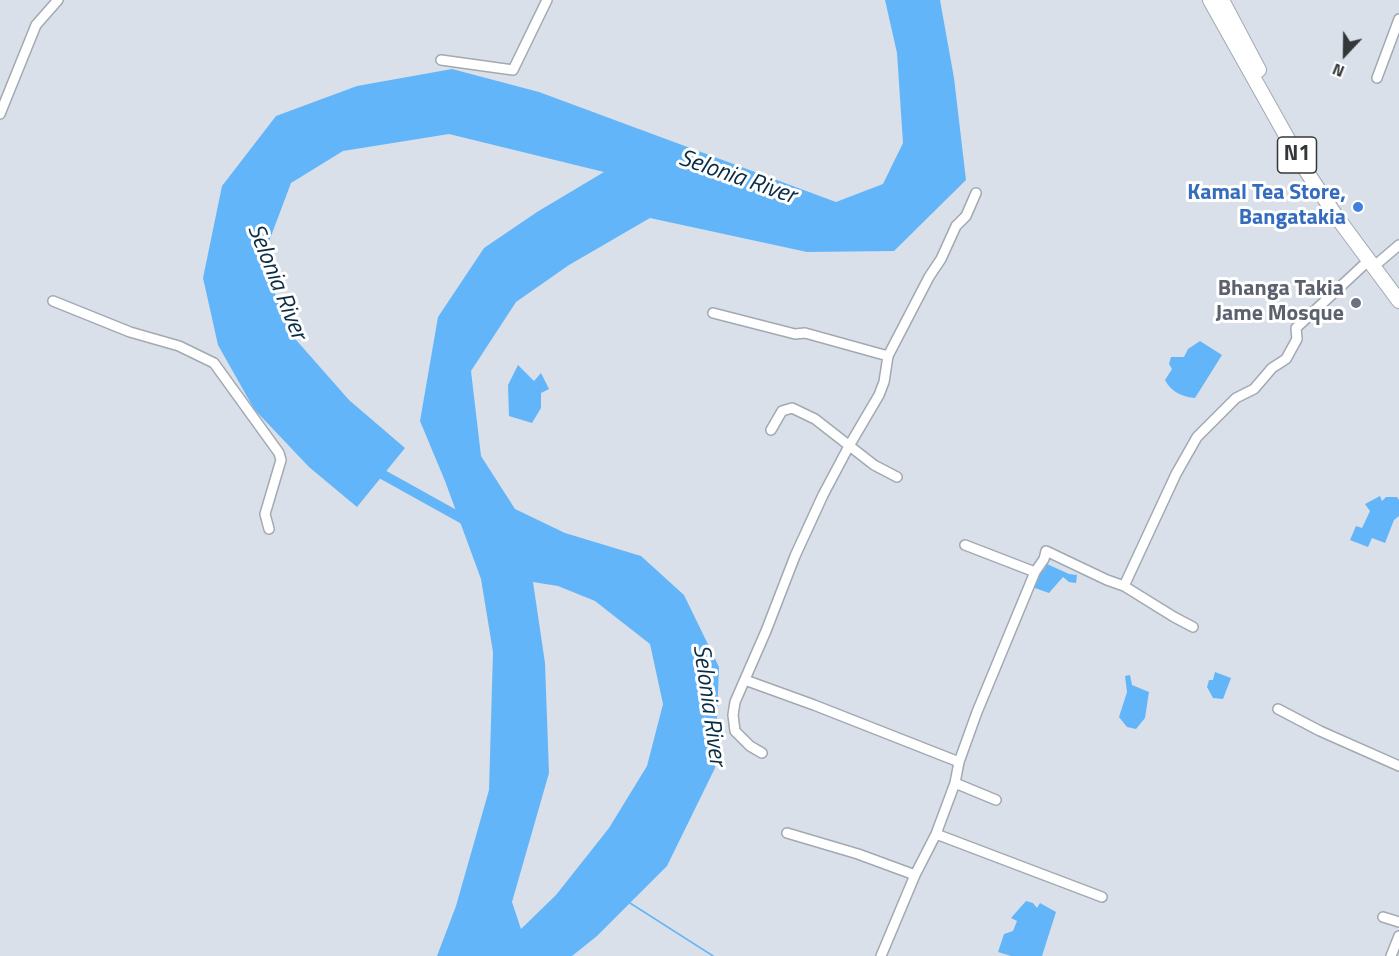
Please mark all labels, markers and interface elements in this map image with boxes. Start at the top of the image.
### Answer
north arrow [1315,24,1375,84]
text: N [1329,57,1348,84]
road number: N1 [1278,137,1316,173]
water label: Selonia River [675,145,799,211]
place label: Kamal Tea Store, Bangatakia [1187,181,1346,232]
marker: Kamal Tea Store, Bangatakia [1351,200,1365,214]
water label: Selonia River [240,220,312,344]
place label: Bhanga Takia Jame Mosque [1215,277,1344,328]
marker: Bhanga Takia Jame Mosque [1349,296,1363,310]
water label: Selonia River [685,643,731,767]

